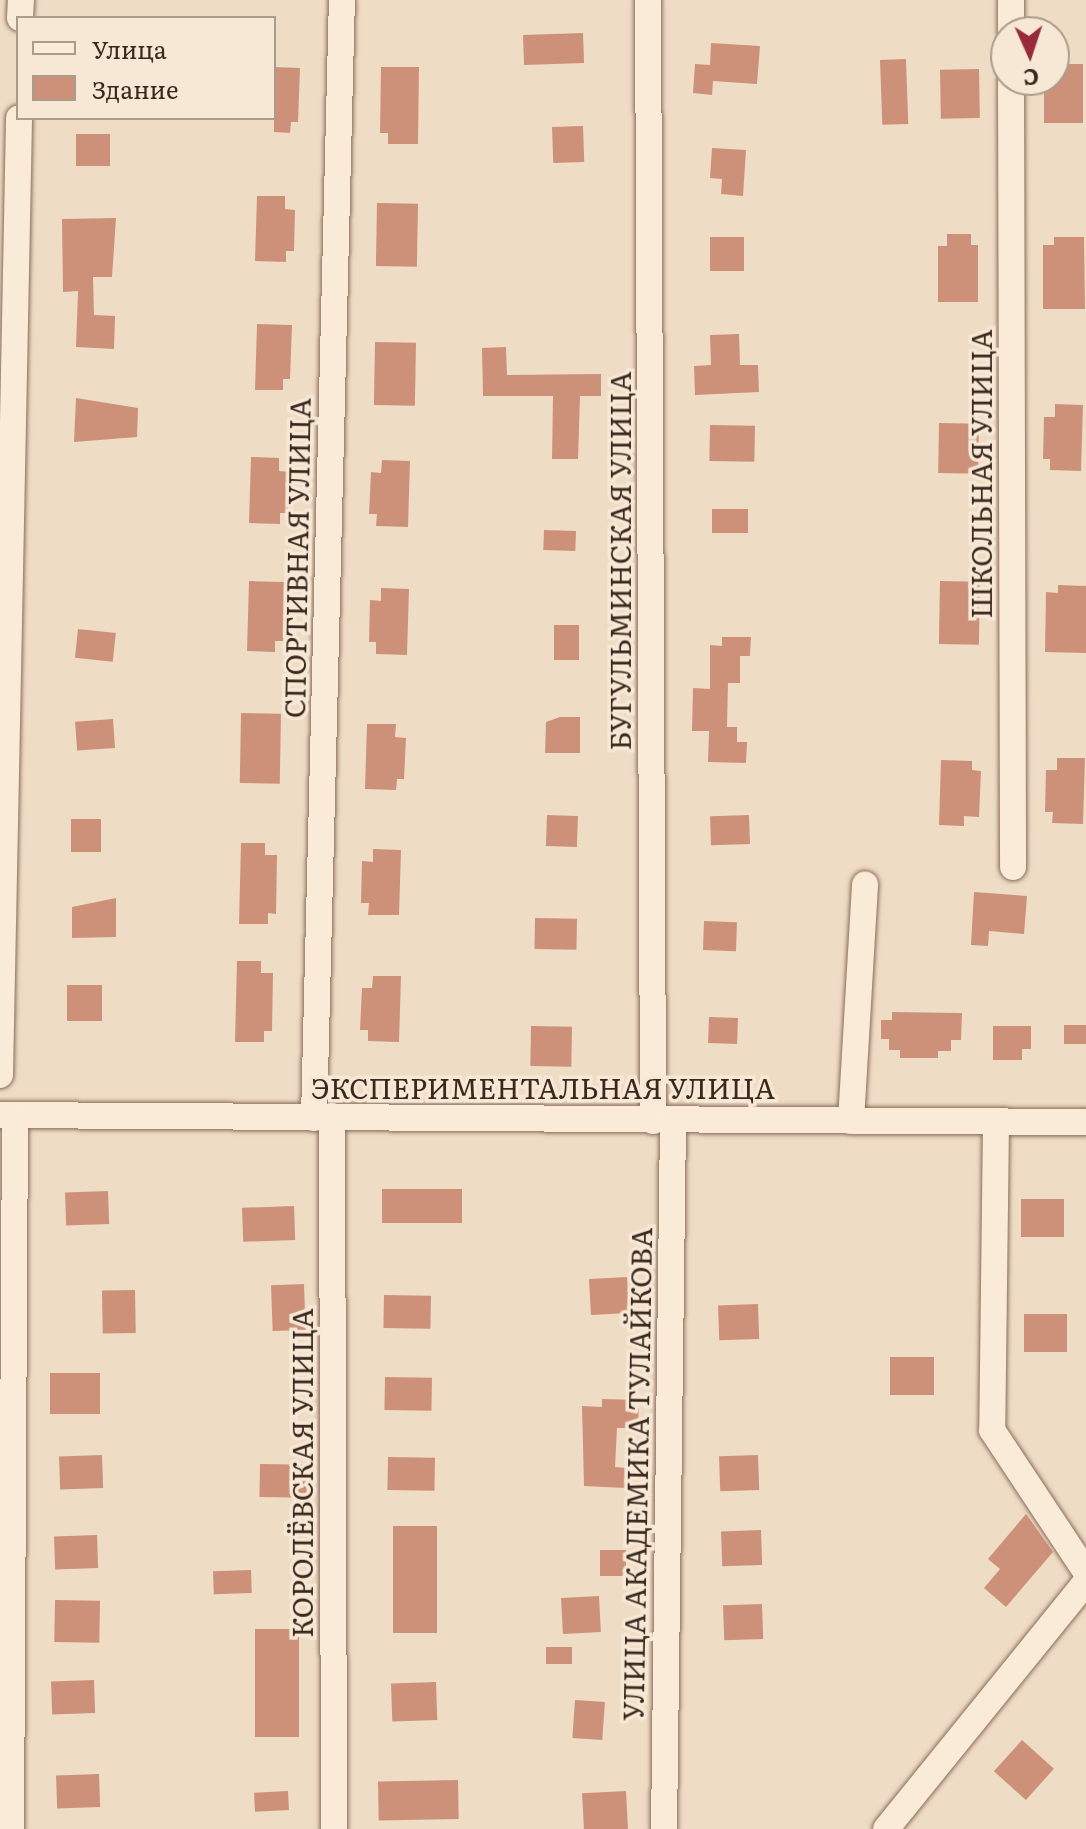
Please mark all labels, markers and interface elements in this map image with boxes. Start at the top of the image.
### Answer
legend [16,16,276,120]
north arrow [990,16,1070,96]
text: Улица [92,31,167,66]
text: С [1023,62,1040,95]
text: Здание [92,71,178,106]
street label: ШКОЛЬНАЯ УЛИЦА [963,329,997,619]
street label: БУГУЛЬМИНСКАЯ УЛИЦА [602,372,636,750]
street label: СПОРТИВНАЯ УЛИЦА [276,398,316,718]
street label: ЭКСПЕРИМЕНТАЛЬНАЯ УЛИЦА [311,1070,775,1104]
street label: УЛИЦА АКАДЕМИКА ТУЛАЙКОВА [615,1227,657,1721]
street label: КОРОЛЁВСКАЯ УЛИЦА [284,1308,318,1638]

